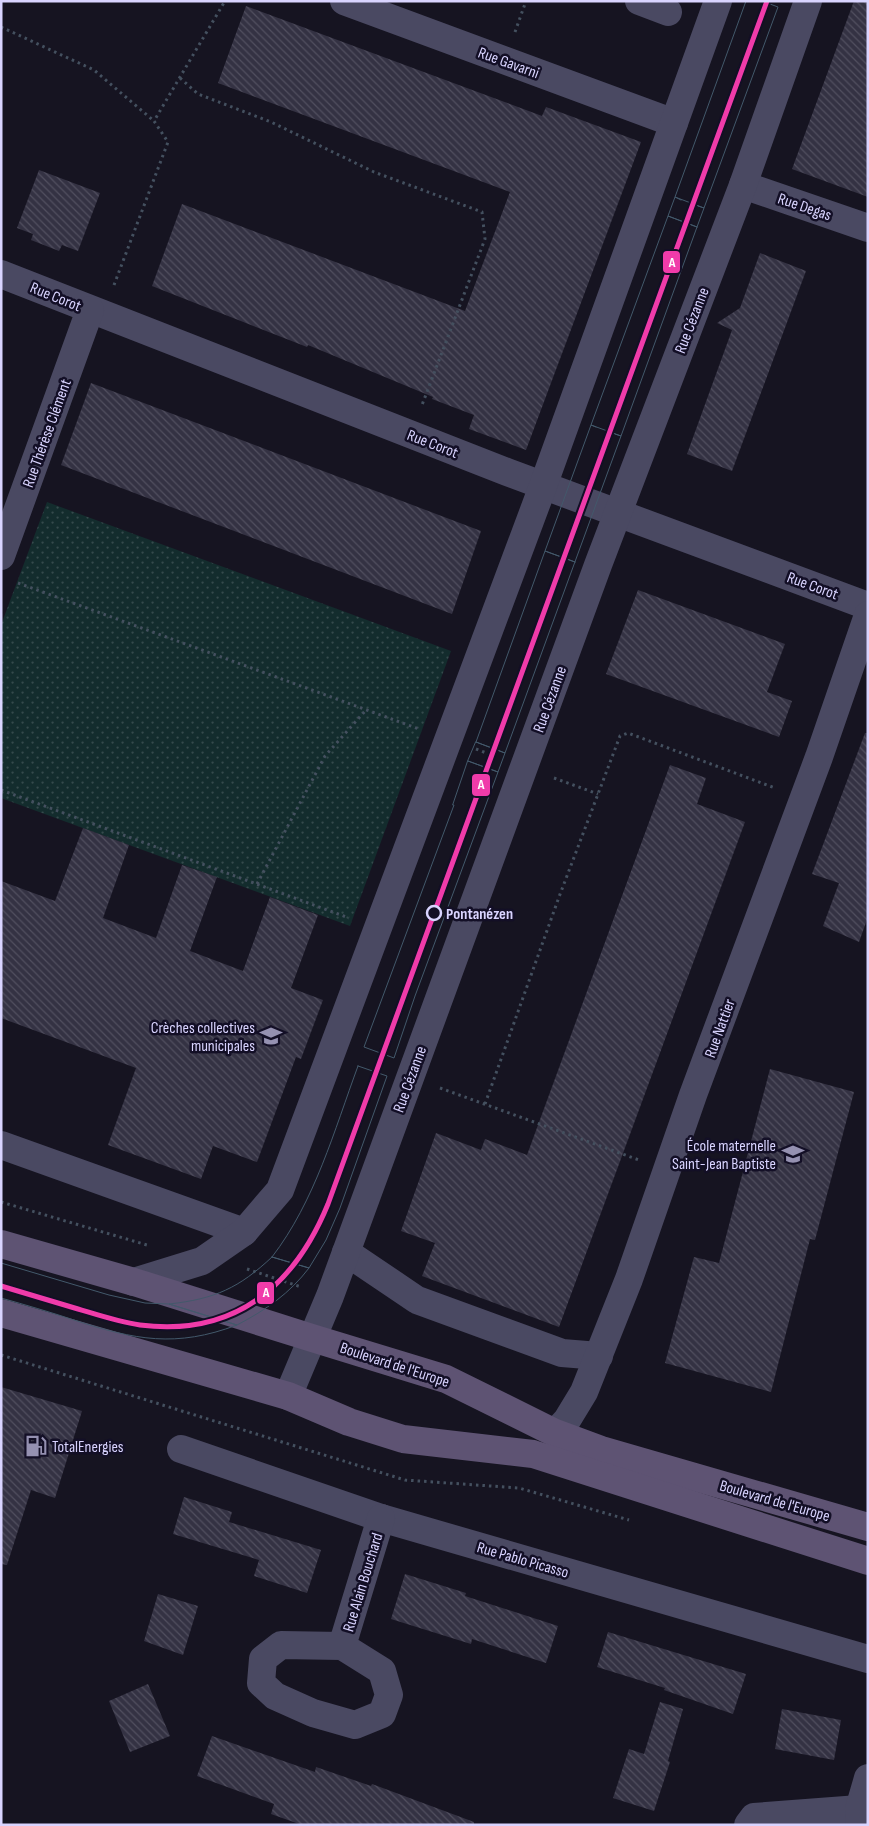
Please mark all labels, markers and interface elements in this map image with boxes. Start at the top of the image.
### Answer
street label: Rue Gavarni [475,44,542,83]
street label: Rue Degas [775,189,834,226]
line badge: A [662,250,681,274]
text: A [668,254,676,271]
street label: Rue Corot [27,279,84,316]
street label: Rue Cézanne [671,285,714,356]
street label: Rue Thérèse Clément [19,377,76,490]
street label: Rue Corot [404,426,461,463]
street label: Rue Corot [784,568,841,604]
street label: Rue Cézanne [530,664,571,735]
line badge: A [471,773,491,797]
text: A [477,776,485,793]
marker: Pontanézen [426,905,442,921]
place label: Pontanézen [446,905,513,924]
street label: Rue Nattier [701,996,740,1060]
place label: Crèches collectives municipales [151,1019,255,1056]
school or university icon: Crèches collectives municipales [258,1023,284,1049]
street label: Rue Cézanne [390,1044,431,1115]
place label: École maternelle Saint-Jean Baptiste [672,1137,776,1174]
school or university icon: École maternelle Saint-Jean Baptiste [780,1141,806,1167]
line badge: A [256,1281,275,1305]
text: A [262,1284,270,1301]
street label: Boulevard de l'Europe [337,1339,452,1392]
fuel station icon: TotalEnergies [23,1433,49,1459]
place label: TotalEnergies [52,1438,124,1457]
street label: Boulevard de l'Europe [717,1477,832,1526]
street label: Rue Alain Bouchard [339,1531,388,1634]
street label: Rue Pablo Picasso [475,1538,571,1583]

